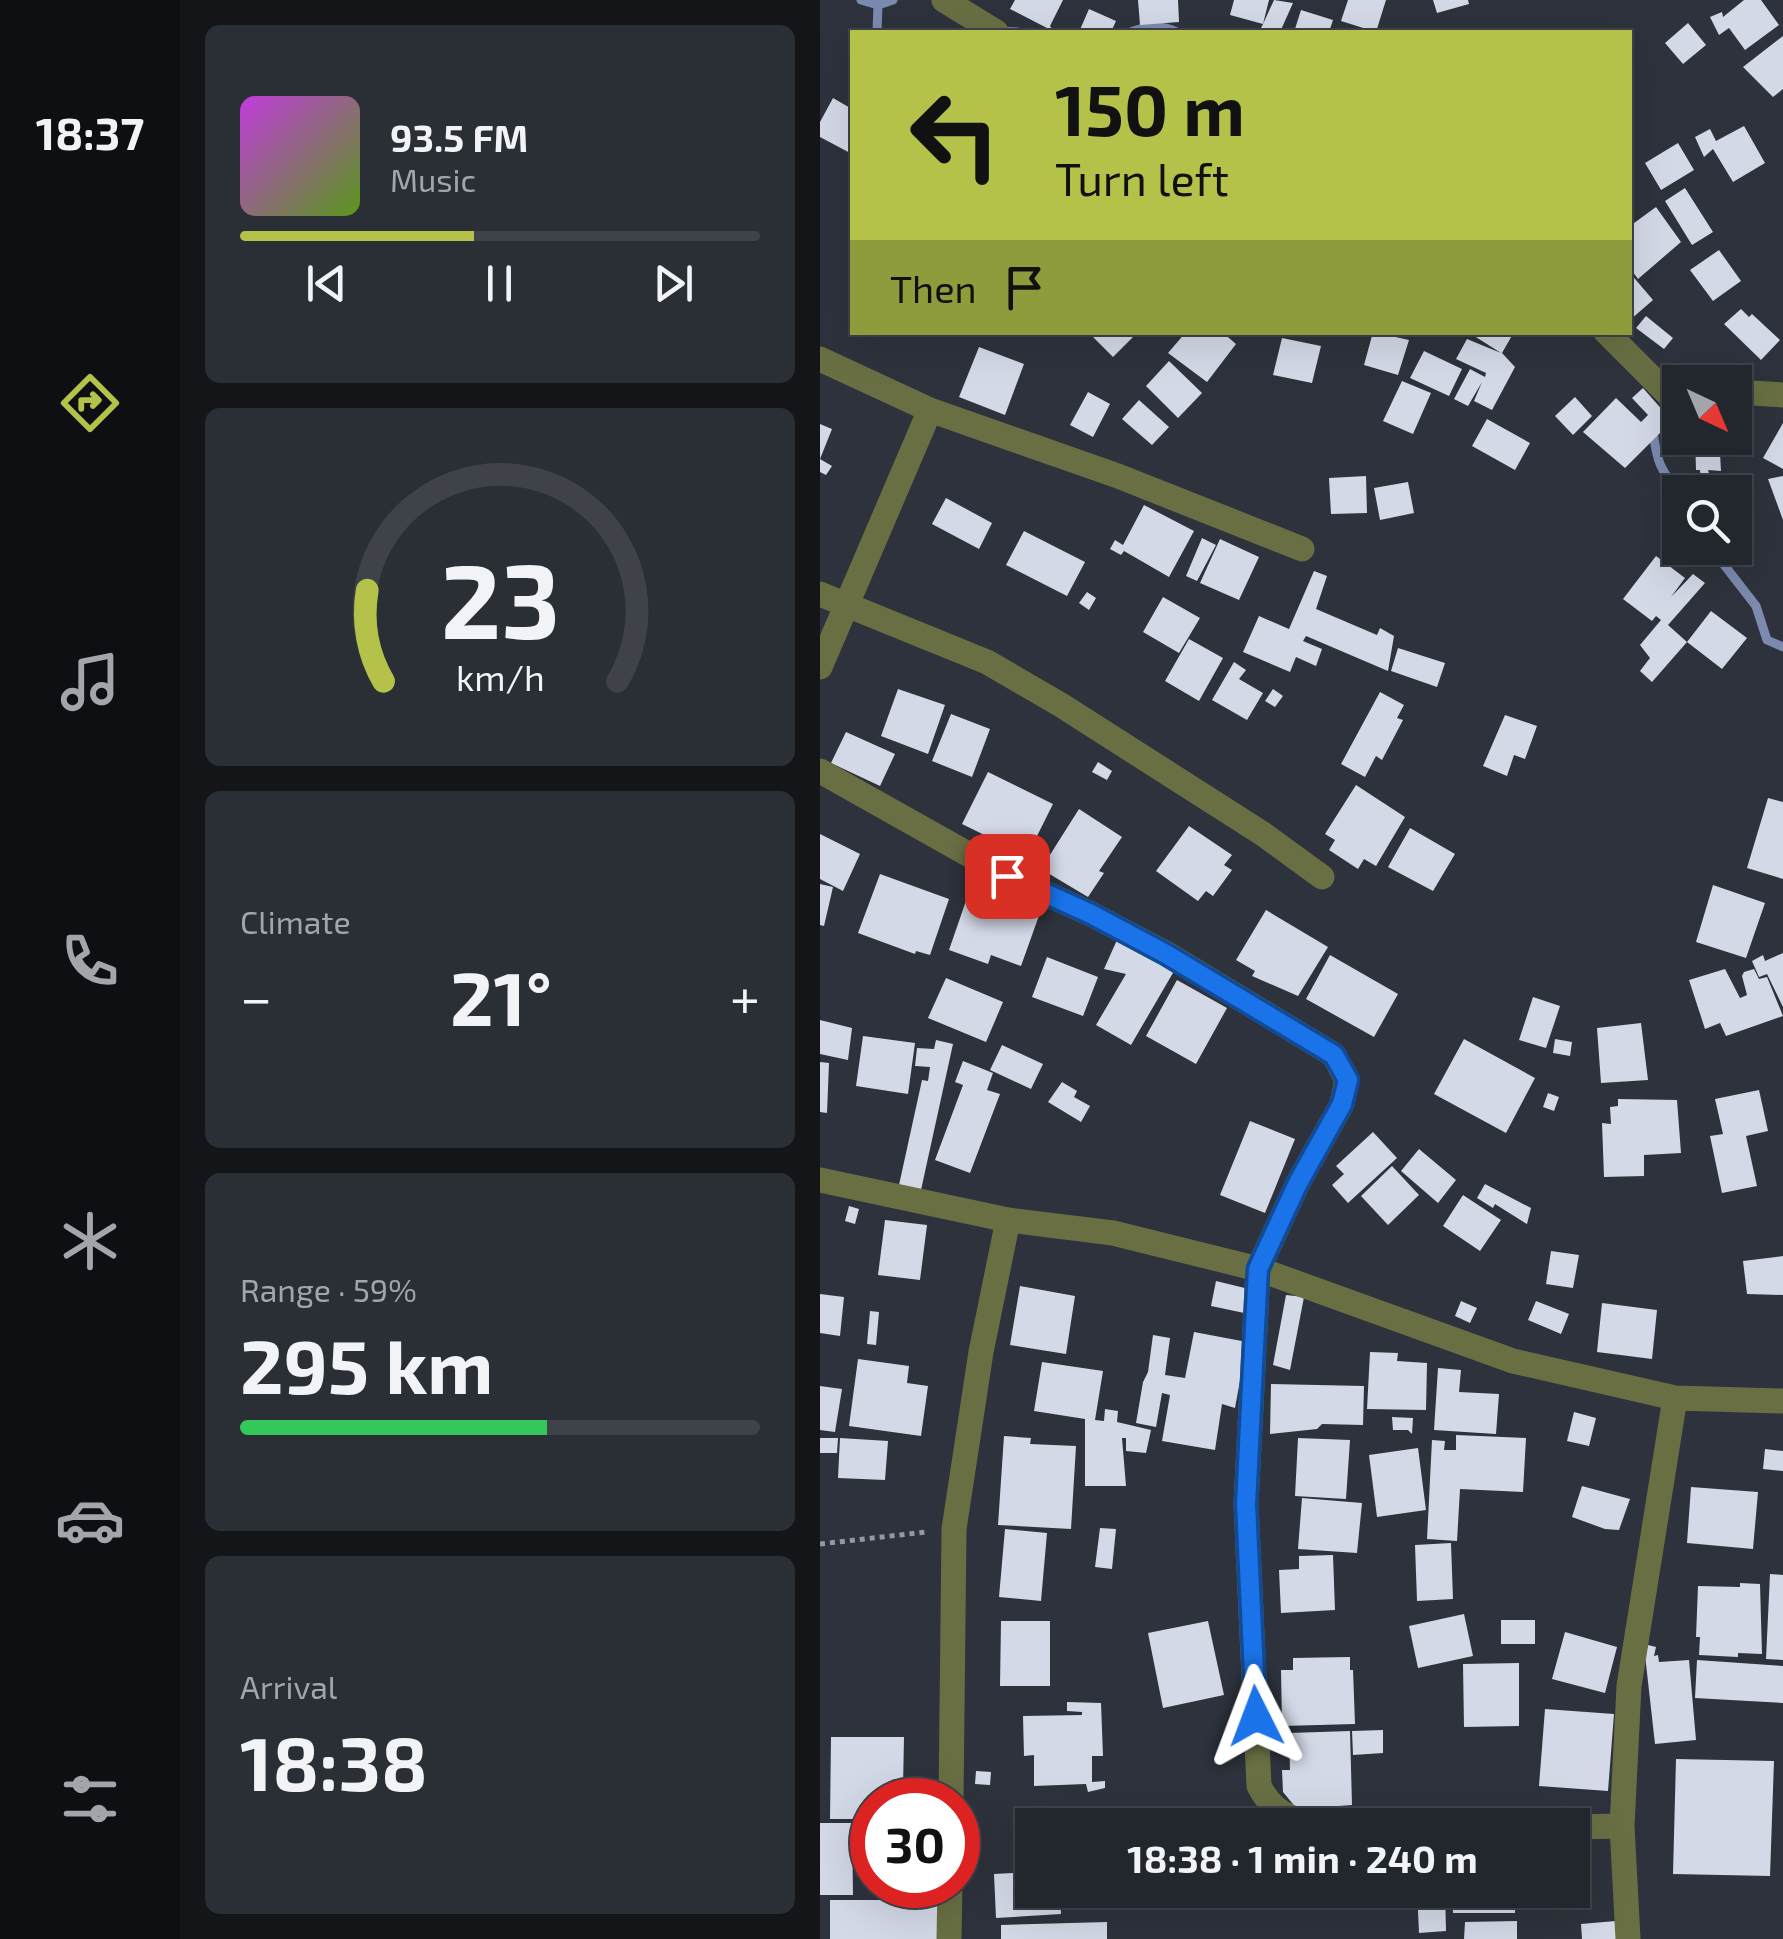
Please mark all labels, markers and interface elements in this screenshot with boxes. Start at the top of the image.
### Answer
text: 150 m [1055,66,1245,150]
icon: left [890,70,1020,200]
text: 18:37 [36,105,144,159]
text: 93.5 FM [390,114,528,160]
text: Turn left [1055,151,1229,205]
text: Music [390,160,476,198]
icon: previous [299,256,354,311]
icon: pause [472,256,527,311]
icon: next [646,256,701,311]
icon: arrive [997,260,1052,315]
text: Then [890,265,977,311]
north arrow [1662,365,1752,455]
map controls [1662,365,1752,565]
icon: directions [55,368,125,438]
button: search [1662,475,1752,565]
text: 23 [440,535,560,660]
icon: music [55,647,125,717]
text: km/h [456,655,544,698]
pin [965,834,1050,919]
icon: arrive [980,849,1035,904]
text: Climate [240,902,351,940]
icon: phone [55,926,125,996]
text: 21° [450,951,552,1041]
text: − [240,963,272,1029]
text: + [730,963,760,1029]
icon: climate [55,1206,125,1276]
text: Range · 59% [240,1270,417,1308]
text: 295 km [240,1319,493,1409]
icon: car [55,1485,125,1555]
position arrow [1204,1664,1308,1768]
text: Arrival [240,1667,337,1705]
text: 18:38 [240,1716,428,1806]
icon: filters [55,1764,125,1834]
speed limit sign: 30 [850,1778,980,1908]
text: 18:38 · 1 min · 240 m [1127,1835,1478,1881]

